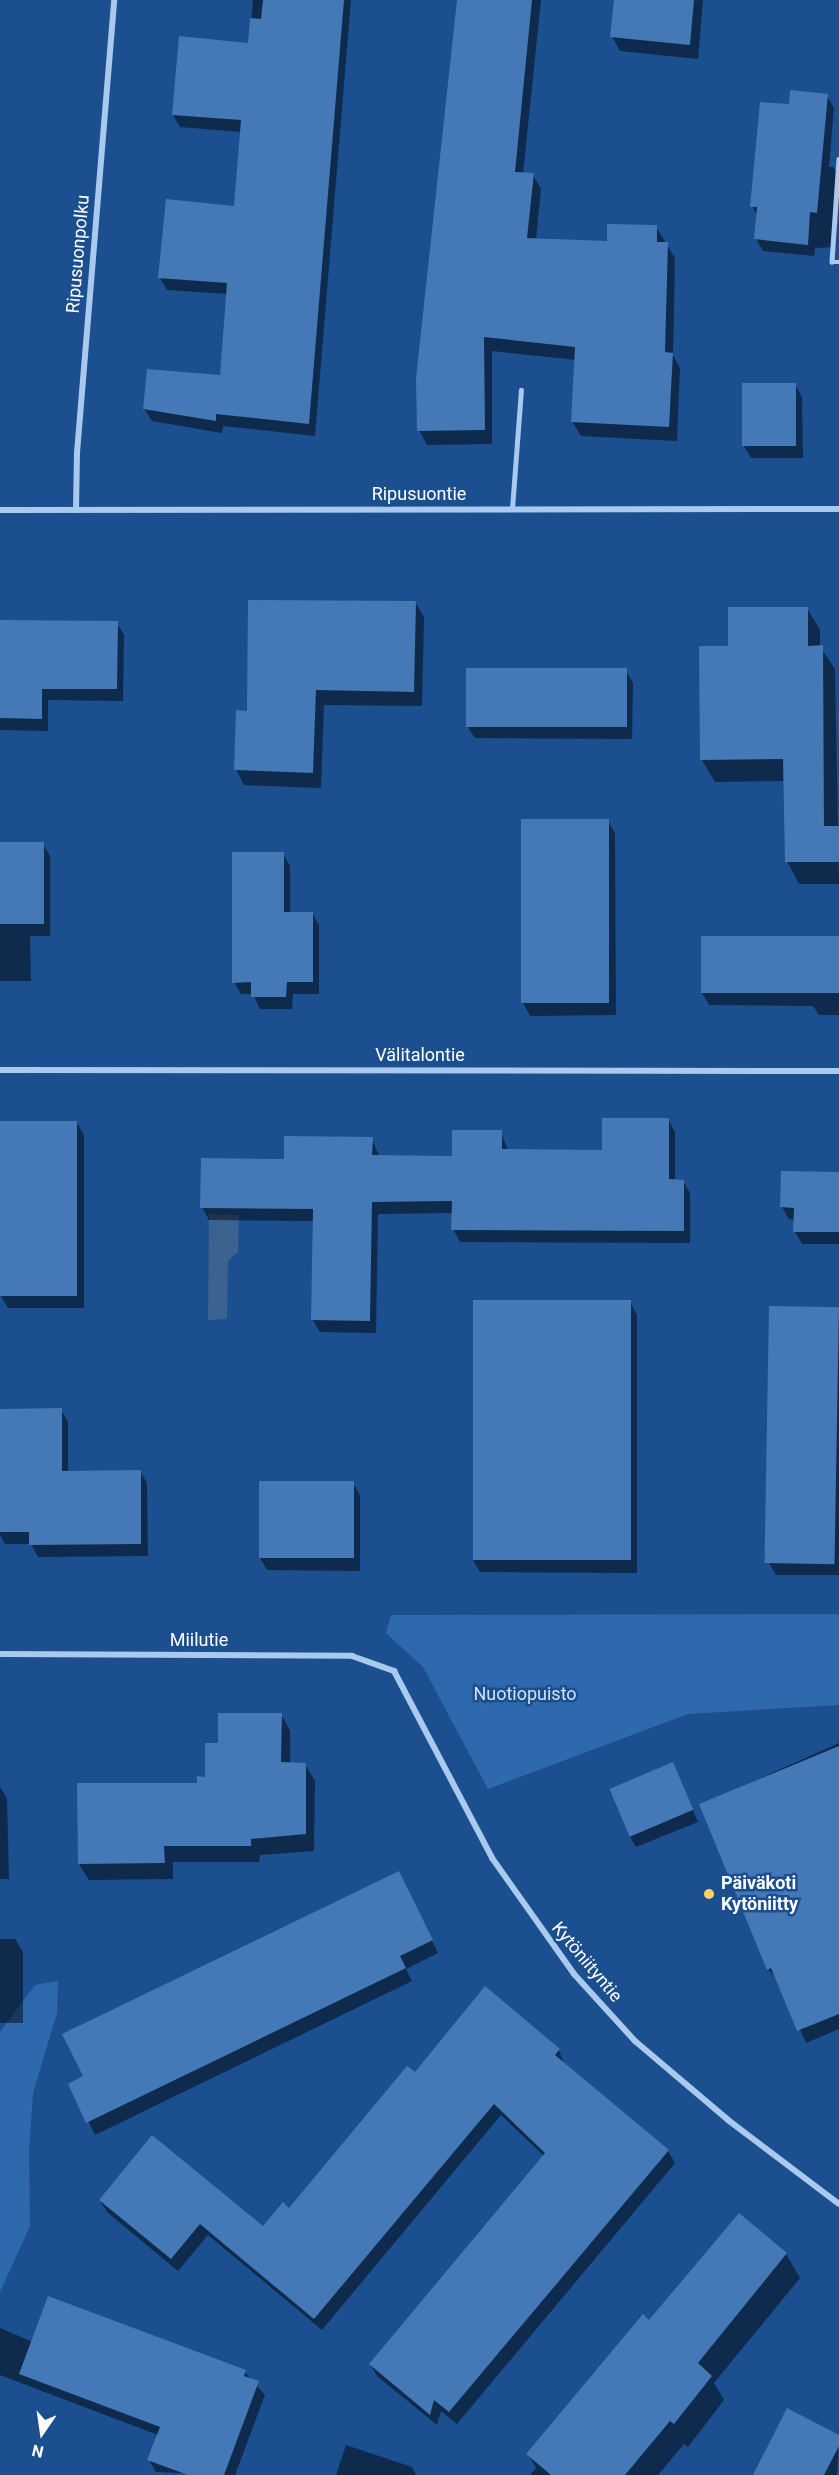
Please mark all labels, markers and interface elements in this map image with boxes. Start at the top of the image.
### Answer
street label: Ripusuonpolku [62,194,94,314]
street label: Ripusuontie [372,483,466,505]
street label: Välitalontie [375,1044,465,1066]
street label: Miilutie [170,1629,228,1651]
park label: Nuotiopuisto [473,1683,577,1705]
place label: Päiväkoti Kytöniitty [721,1873,798,1916]
marker: Päiväkoti Kytöniitty [702,1887,716,1901]
street label: Kytöniityntie [547,1917,627,2007]
north arrow [12,2403,72,2463]
text: N [30,2441,45,2462]

